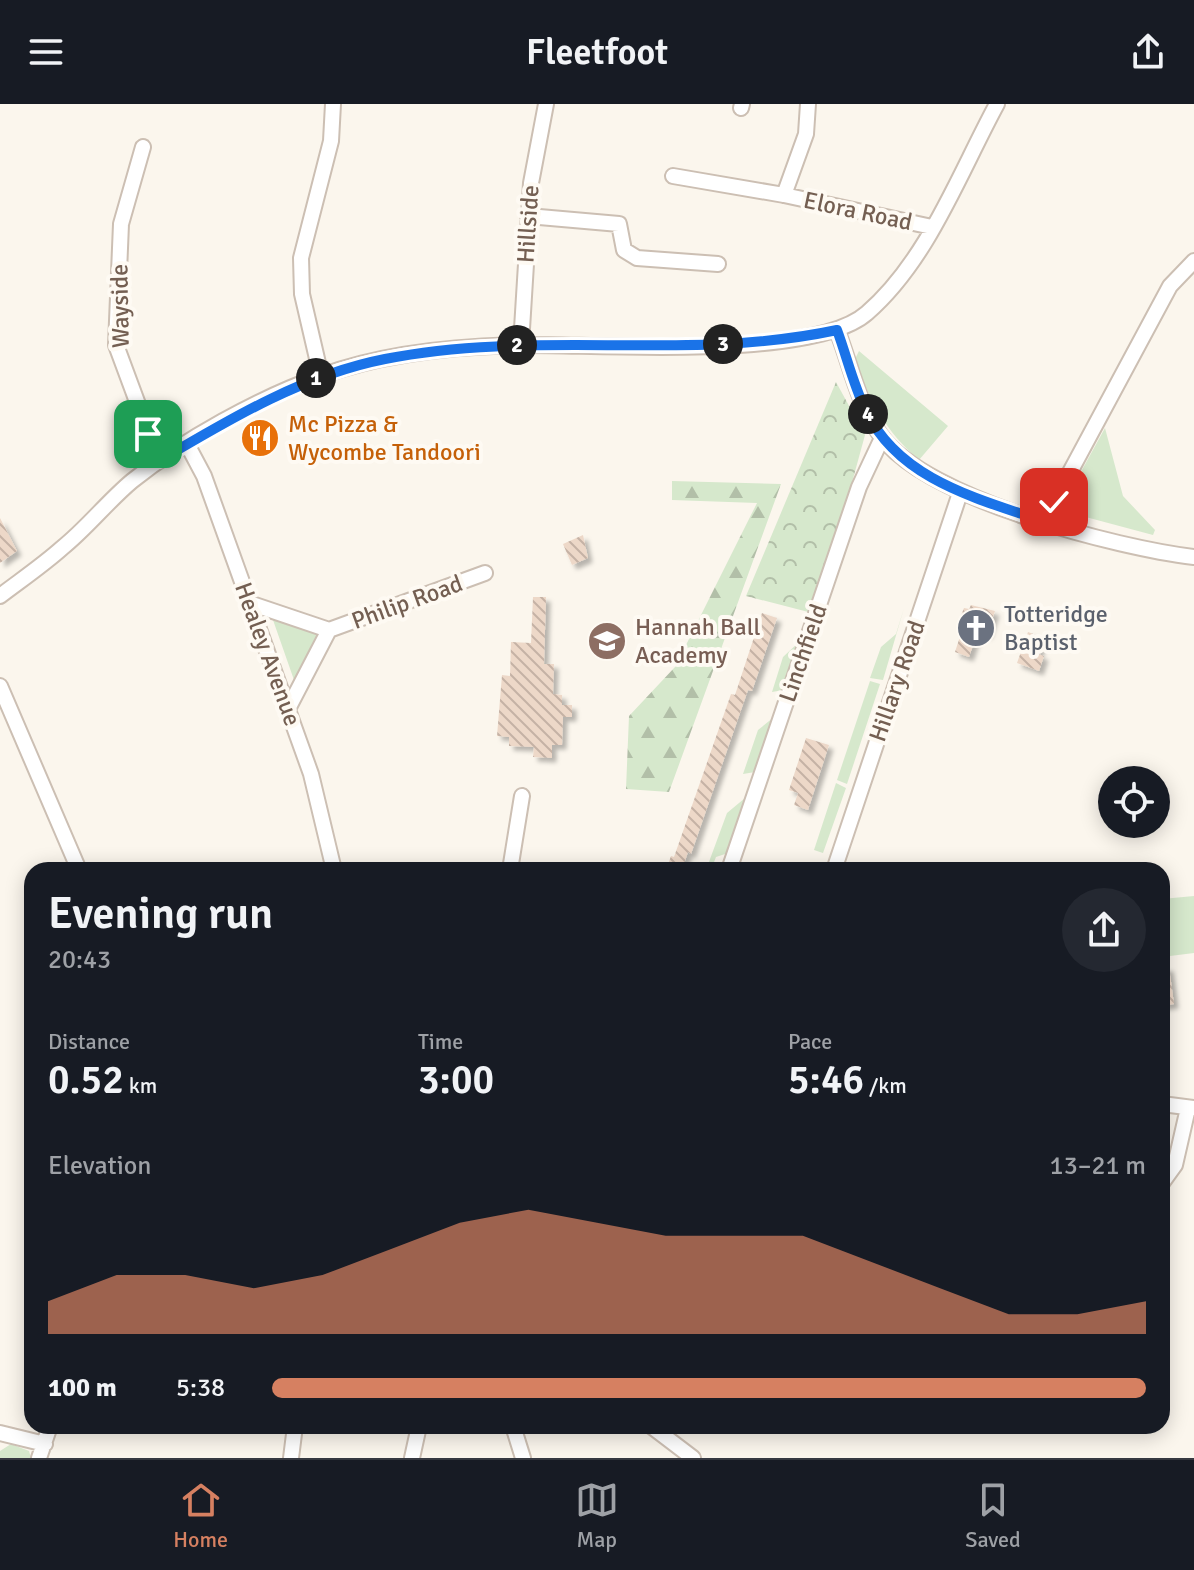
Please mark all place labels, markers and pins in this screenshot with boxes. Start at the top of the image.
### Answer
pin: 3 [703,324,743,364]
pin: 2 [497,325,537,365]
pin: 1 [296,358,336,398]
pin: 4 [848,394,888,434]
pin [114,400,182,468]
place label: Mc Pizza & Wycombe Tandoori [288,409,481,467]
restaurant icon: Mc Pizza & Wycombe Tandoori [239,417,281,459]
pin [1020,468,1088,536]
place label: Totteridge Baptist [1004,599,1108,657]
church icon: Totteridge Baptist [955,607,997,649]
place label: Hannah Ball Academy [635,612,761,670]
school or university icon: Hannah Ball Academy [586,620,628,662]

